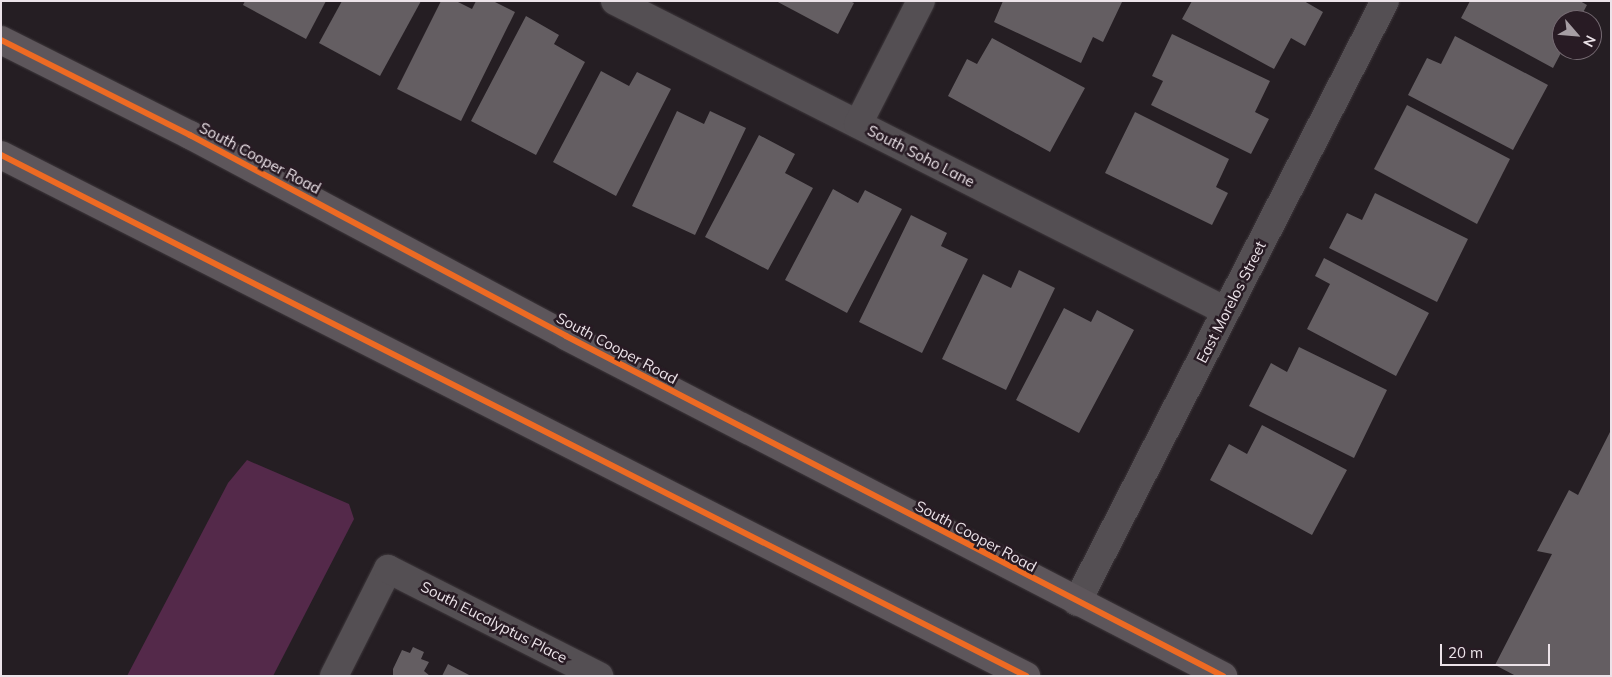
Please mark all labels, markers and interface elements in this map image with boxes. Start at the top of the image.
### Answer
north arrow [1552,10,1602,60]
text: N [1579,33,1600,50]
street label: South Cooper Road [196,118,324,198]
street label: South Soho Lane [864,121,978,191]
street label: East Morelos Street [1193,238,1269,366]
street label: South Cooper Road [553,308,681,388]
street label: South Cooper Road [912,496,1040,576]
street label: South Eucalyptus Place [418,577,570,667]
scale bar [1442,634,1552,666]
text: 20 m [1448,643,1483,662]

